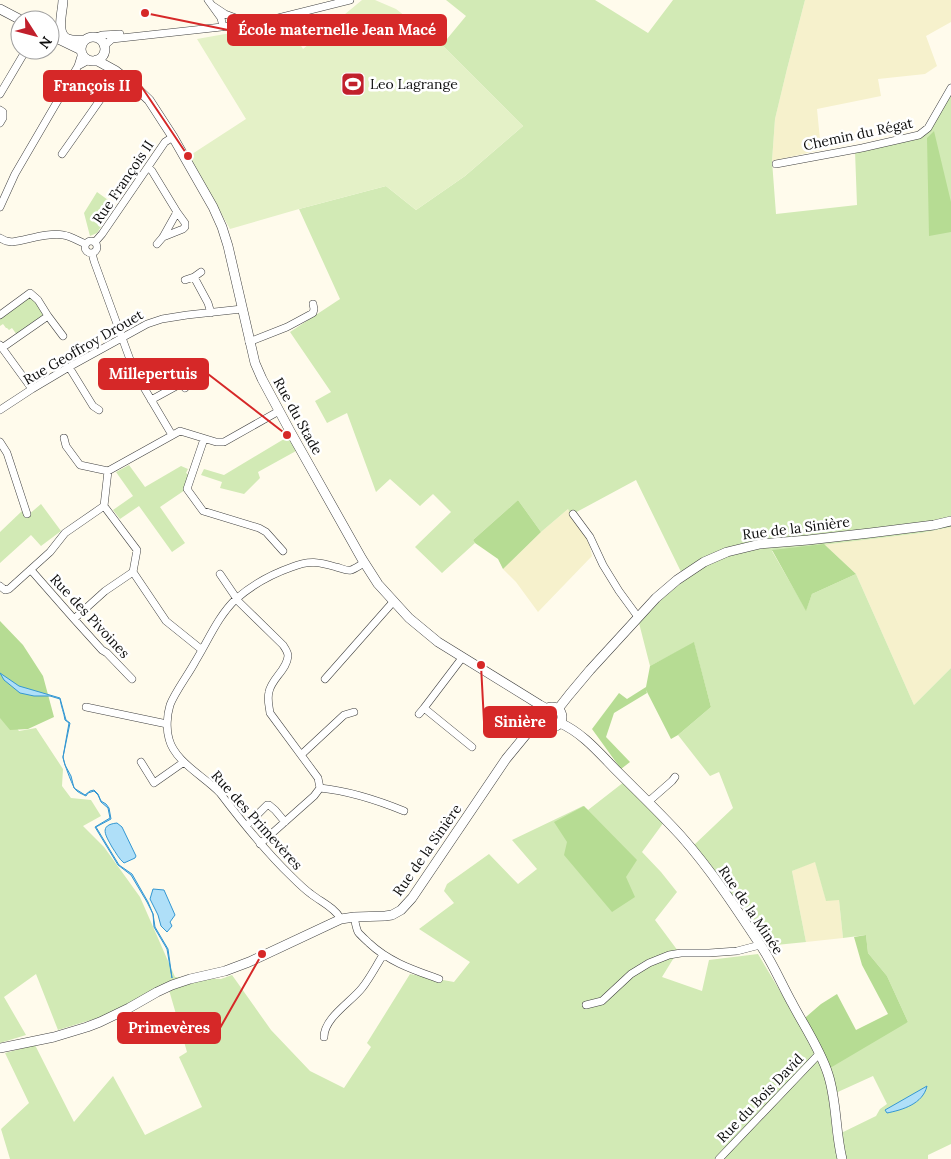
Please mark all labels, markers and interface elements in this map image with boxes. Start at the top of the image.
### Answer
north arrow [10,10,60,60]
callout: École maternelle Jean Macé [228,15,446,45]
text: École maternelle Jean Macé [238,20,436,39]
text: N [35,33,56,52]
callout: François II [44,71,141,101]
sports icon: Leo Lagrange [340,71,366,97]
place label: Leo Lagrange [370,75,458,93]
text: François II [54,76,131,95]
street label: Chemin du Régat [802,113,915,154]
street label: Rue François II [89,137,157,227]
street label: Rue Geoffroy Drouet [20,305,147,389]
callout: Millepertuis [99,359,208,389]
text: Millepertuis [109,364,197,383]
street label: Rue du Stade [269,374,327,458]
street label: Rue de la Sinière [741,512,851,544]
street label: Rue des Pivoines [46,570,134,662]
callout: Sinière [484,707,556,737]
text: Sinière [494,712,546,731]
street label: Rue des Primevères [208,767,306,873]
street label: Rue de la Sinière [389,800,466,899]
street label: Rue de la Minée [715,862,788,958]
callout: Primevères [118,1013,220,1043]
text: Primevères [128,1018,210,1037]
street label: Rue du Bois David [713,1050,807,1146]

